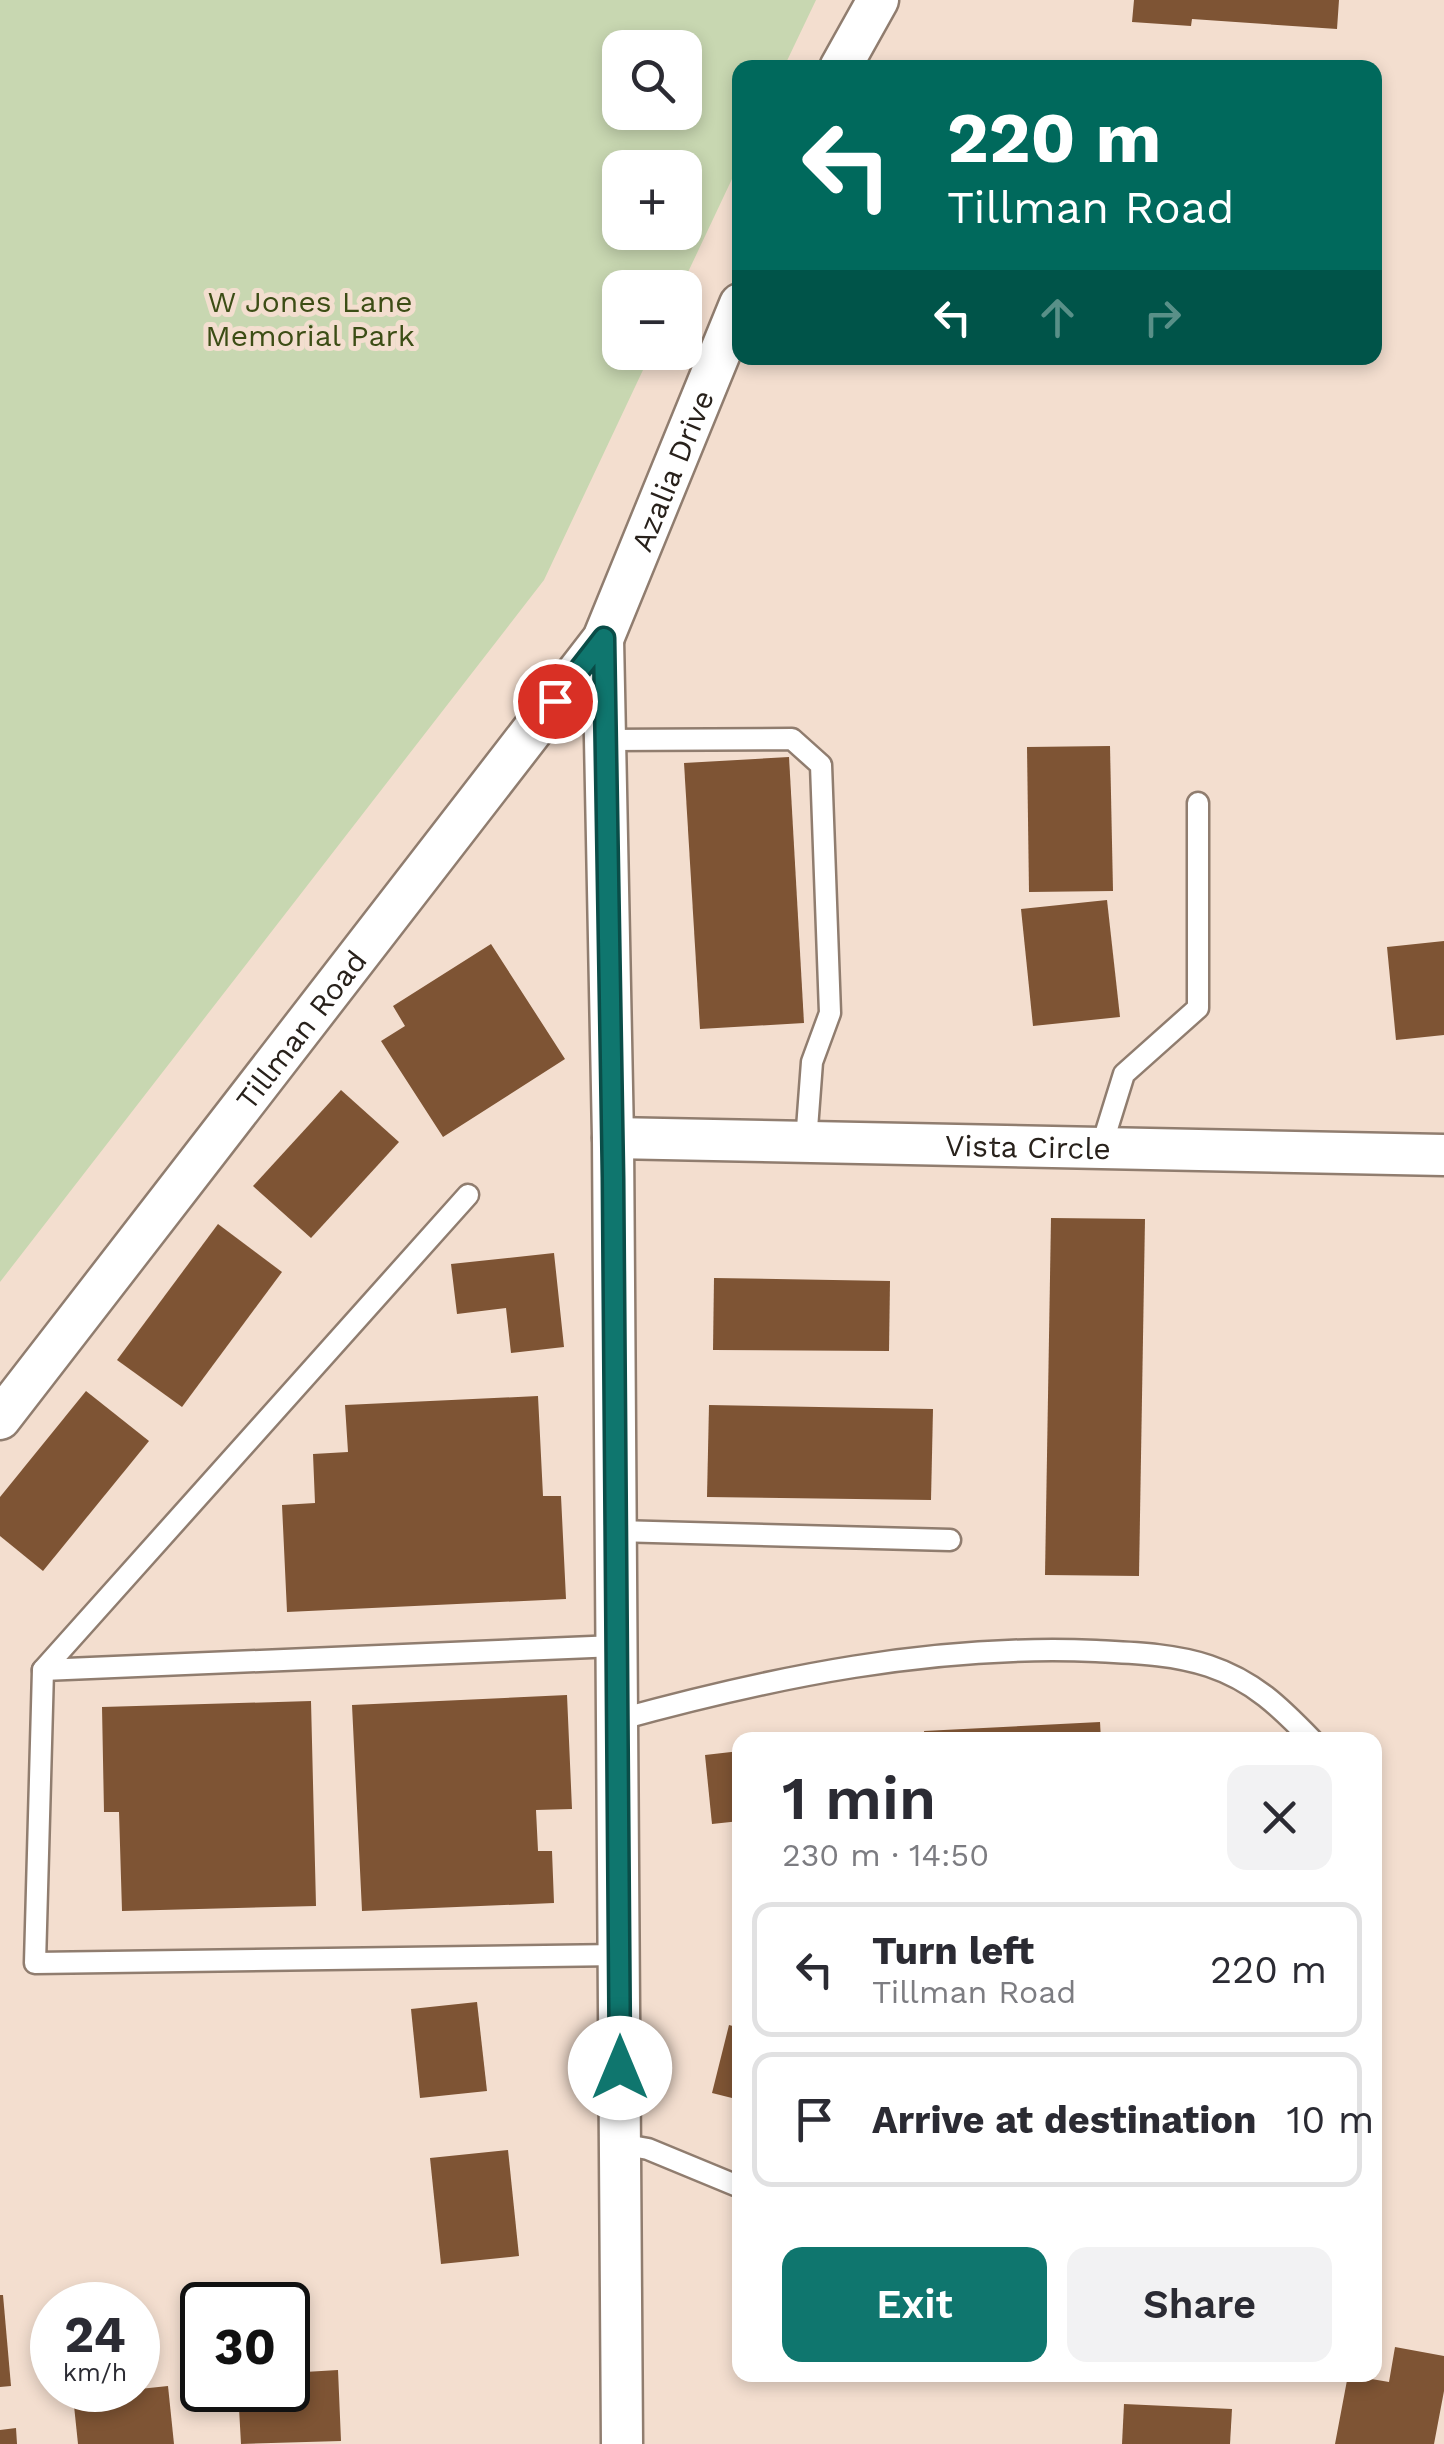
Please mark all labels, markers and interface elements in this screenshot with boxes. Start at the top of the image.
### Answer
map controls [602,30,702,370]
button: search [602,30,702,130]
text: 220 m [947,97,1161,179]
icon: left [782,100,912,230]
button: + [602,150,702,250]
text: Tillman Road [947,181,1234,234]
button: − [602,270,702,370]
park label: W Jones Lane Memorial Park [205,284,415,353]
icon: left [925,290,980,345]
icon: ahead [1030,290,1085,345]
icon: right [1135,290,1190,345]
street label: Azalia Drive [623,385,721,556]
pin [513,659,598,744]
icon: arrive [528,674,583,729]
street label: Tillman Road [228,943,373,1116]
street label: Vista Circle [945,1127,1111,1166]
text: 1 min [782,1763,936,1834]
button: close [1227,1765,1332,1870]
text: 230 m · 14:50 [782,1836,989,1874]
text: Turn left [872,1929,1034,1973]
icon: left [787,1942,842,1997]
text: 220 m [1210,1948,1327,1992]
text: Tillman Road [872,1973,1076,2011]
position arrow [568,2016,672,2120]
icon: arrive [787,2092,842,2147]
text: Arrive at destination [872,2098,1257,2142]
text: 10 m [1287,2098,1374,2142]
button: Exit [782,2247,1047,2362]
button: Share [1067,2247,1332,2362]
speed limit sign: 30 [180,2282,310,2412]
text: 24 [64,2305,126,2364]
text: km/h [63,2358,127,2387]

